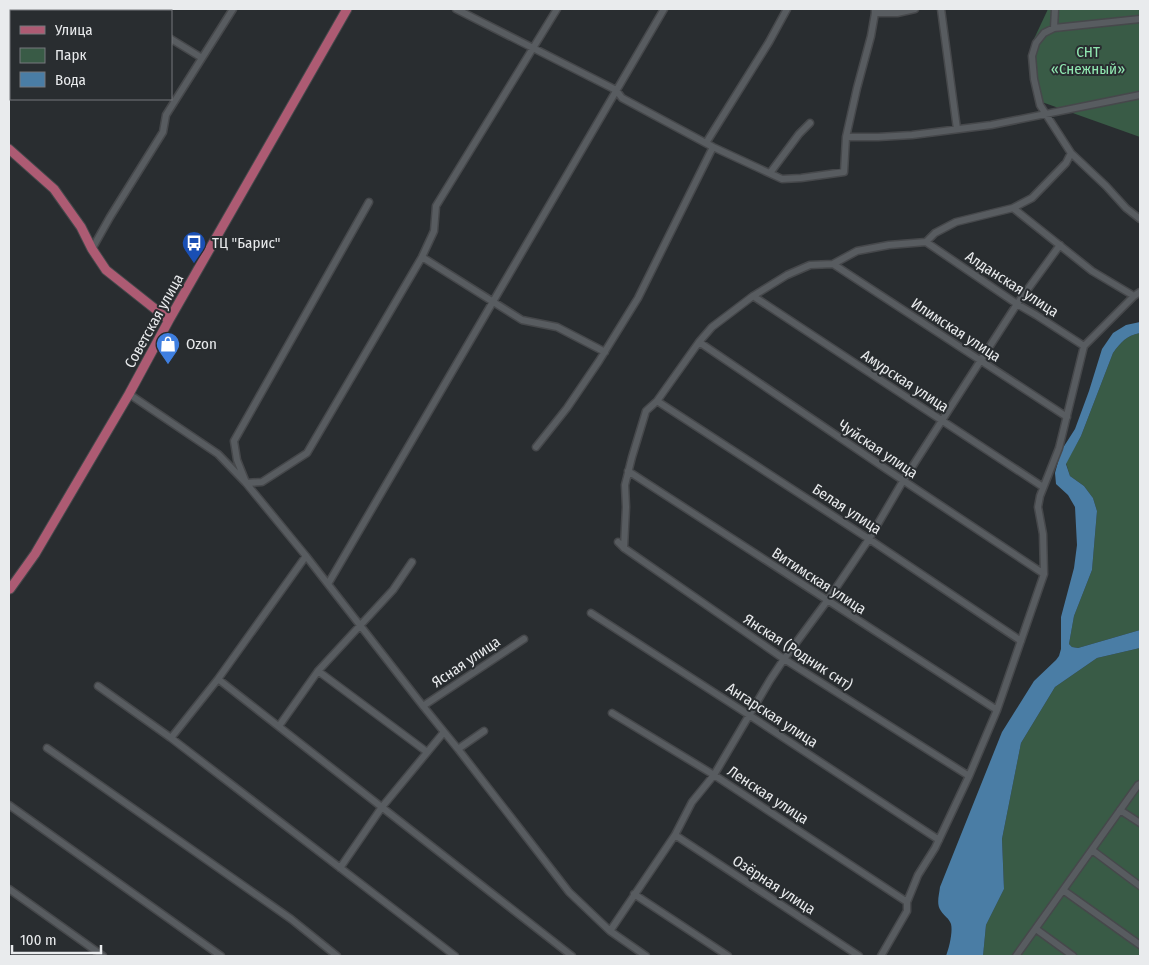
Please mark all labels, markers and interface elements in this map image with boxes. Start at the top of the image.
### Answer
legend [10,10,172,100]
text: Улица [54,21,93,39]
park label: СНТ «Снежный» [1051,43,1125,78]
text: Парк [55,46,86,64]
text: Вода [55,71,86,89]
bus stop icon: ТЦ "Барис" [181,230,207,264]
place label: ТЦ "Барис" [212,234,281,252]
street label: Алданская улица [962,247,1062,321]
street label: Советская улица [121,271,187,371]
street label: Илимская улица [908,294,1004,366]
shop icon: Ozon [155,331,181,365]
place label: Ozon [186,335,217,353]
street label: Амурская улица [858,346,952,416]
street label: Чуйская улица [835,416,921,482]
street label: Белая улица [809,480,885,538]
street label: Витимская улица [769,544,869,618]
street label: Янская (Родник снт) [740,610,856,694]
street label: Ясная улица [428,633,504,691]
street label: Ангарская улица [723,679,821,751]
street label: Ленская улица [724,762,812,828]
street label: Озёрная улица [729,852,819,918]
scale bar [12,922,101,954]
text: 100 m [20,931,57,949]

